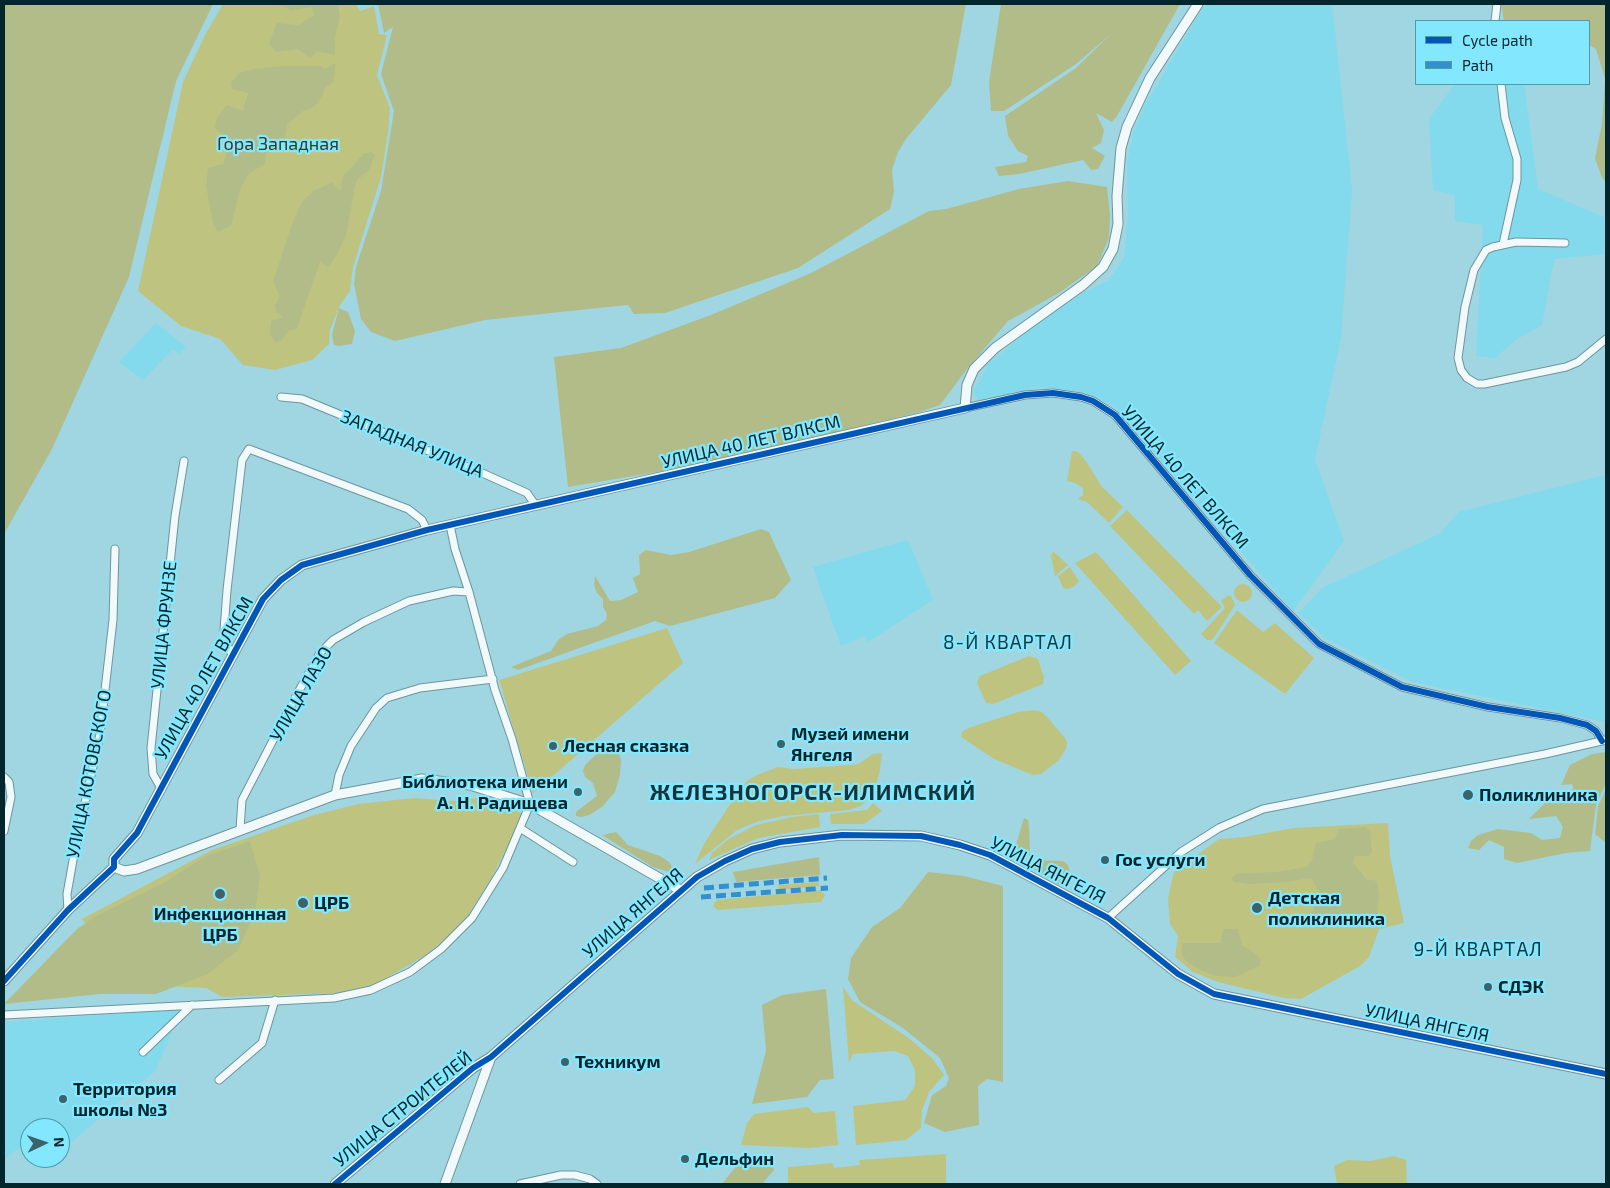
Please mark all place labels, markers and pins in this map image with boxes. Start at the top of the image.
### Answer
place label: Музей имени Янгеля [791,723,909,766]
place label: Лесная сказка [563,735,689,757]
marker: Музей имени Янгеля [775,738,787,750]
marker: Лесная сказка [547,740,559,752]
place label: Библиотека имени А. Н. Радищева [402,771,568,814]
place label: Поликлиника [1479,784,1598,806]
marker: Библиотека имени А. Н. Радищева [572,786,584,798]
marker: Поликлиника [1461,788,1475,802]
place label: Гос услуги [1115,849,1205,871]
marker: Гос услуги [1099,854,1111,866]
marker: Инфекционная ЦРБ [213,887,227,901]
place label: Детская поликлиника [1268,887,1385,930]
place label: ЦРБ [314,892,349,914]
marker: ЦРБ [296,896,310,910]
marker: Детская поликлиника [1250,901,1264,915]
place label: Инфекционная ЦРБ [154,903,286,946]
place label: СДЭК [1498,976,1544,998]
marker: СДЭК [1482,981,1494,993]
place label: Техникум [575,1051,661,1073]
marker: Техникум [559,1056,571,1068]
place label: Территория школы №3 [73,1078,177,1120]
marker: Территория школы №3 [57,1093,69,1105]
place label: Дельфин [695,1148,774,1170]
marker: Дельфин [679,1153,691,1165]

